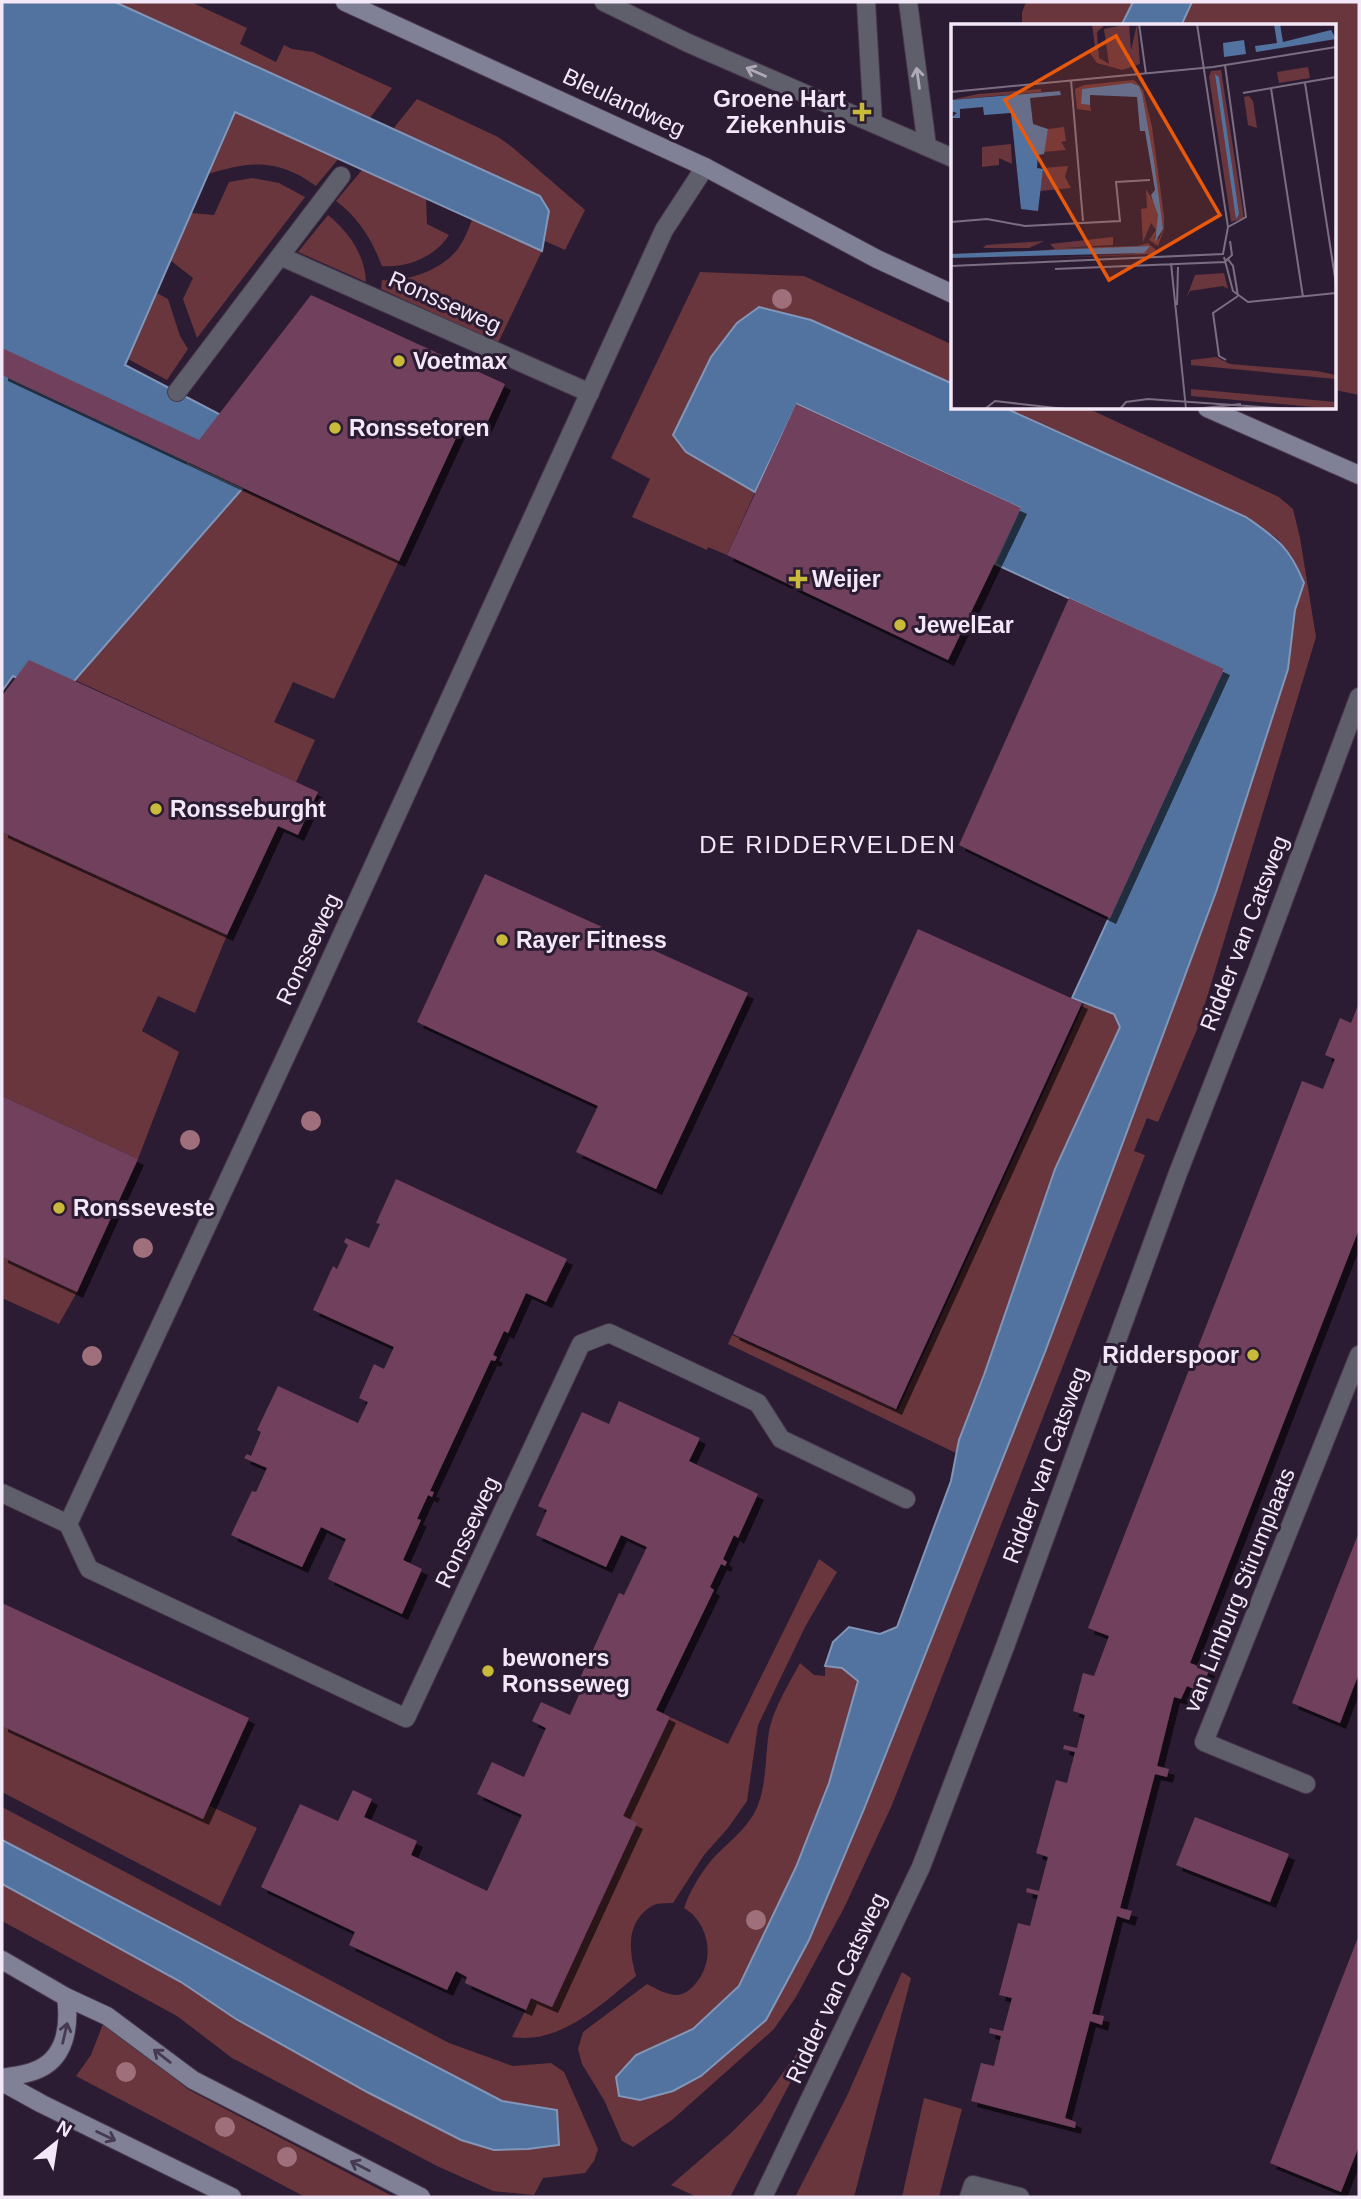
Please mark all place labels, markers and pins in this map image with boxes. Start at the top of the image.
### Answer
place label: Groene Hart Ziekenhuis [713,86,846,138]
marker: Groene Hart Ziekenhuis [852,102,872,122]
place label: Voetmax [413,348,507,374]
marker: Voetmax [391,353,407,369]
place label: Ronssetoren [349,415,490,441]
marker: Ronssetoren [327,420,343,436]
place label: Weijer [812,566,881,592]
marker: Weijer [790,571,806,587]
place label: JewelEar [914,612,1014,638]
marker: JewelEar [892,617,908,633]
place label: Ronsseburght [170,796,326,822]
marker: Ronsseburght [148,801,164,817]
place label: Rayer Fitness [516,927,667,953]
marker: Rayer Fitness [494,932,510,948]
place label: Ronsseveste [73,1195,215,1221]
marker: Ronsseveste [51,1200,67,1216]
place label: Ridderspoor [1102,1342,1239,1368]
marker: Ridderspoor [1245,1347,1261,1363]
place label: bewoners Ronsseweg [502,1645,630,1697]
marker: bewoners Ronsseweg [480,1663,496,1679]

